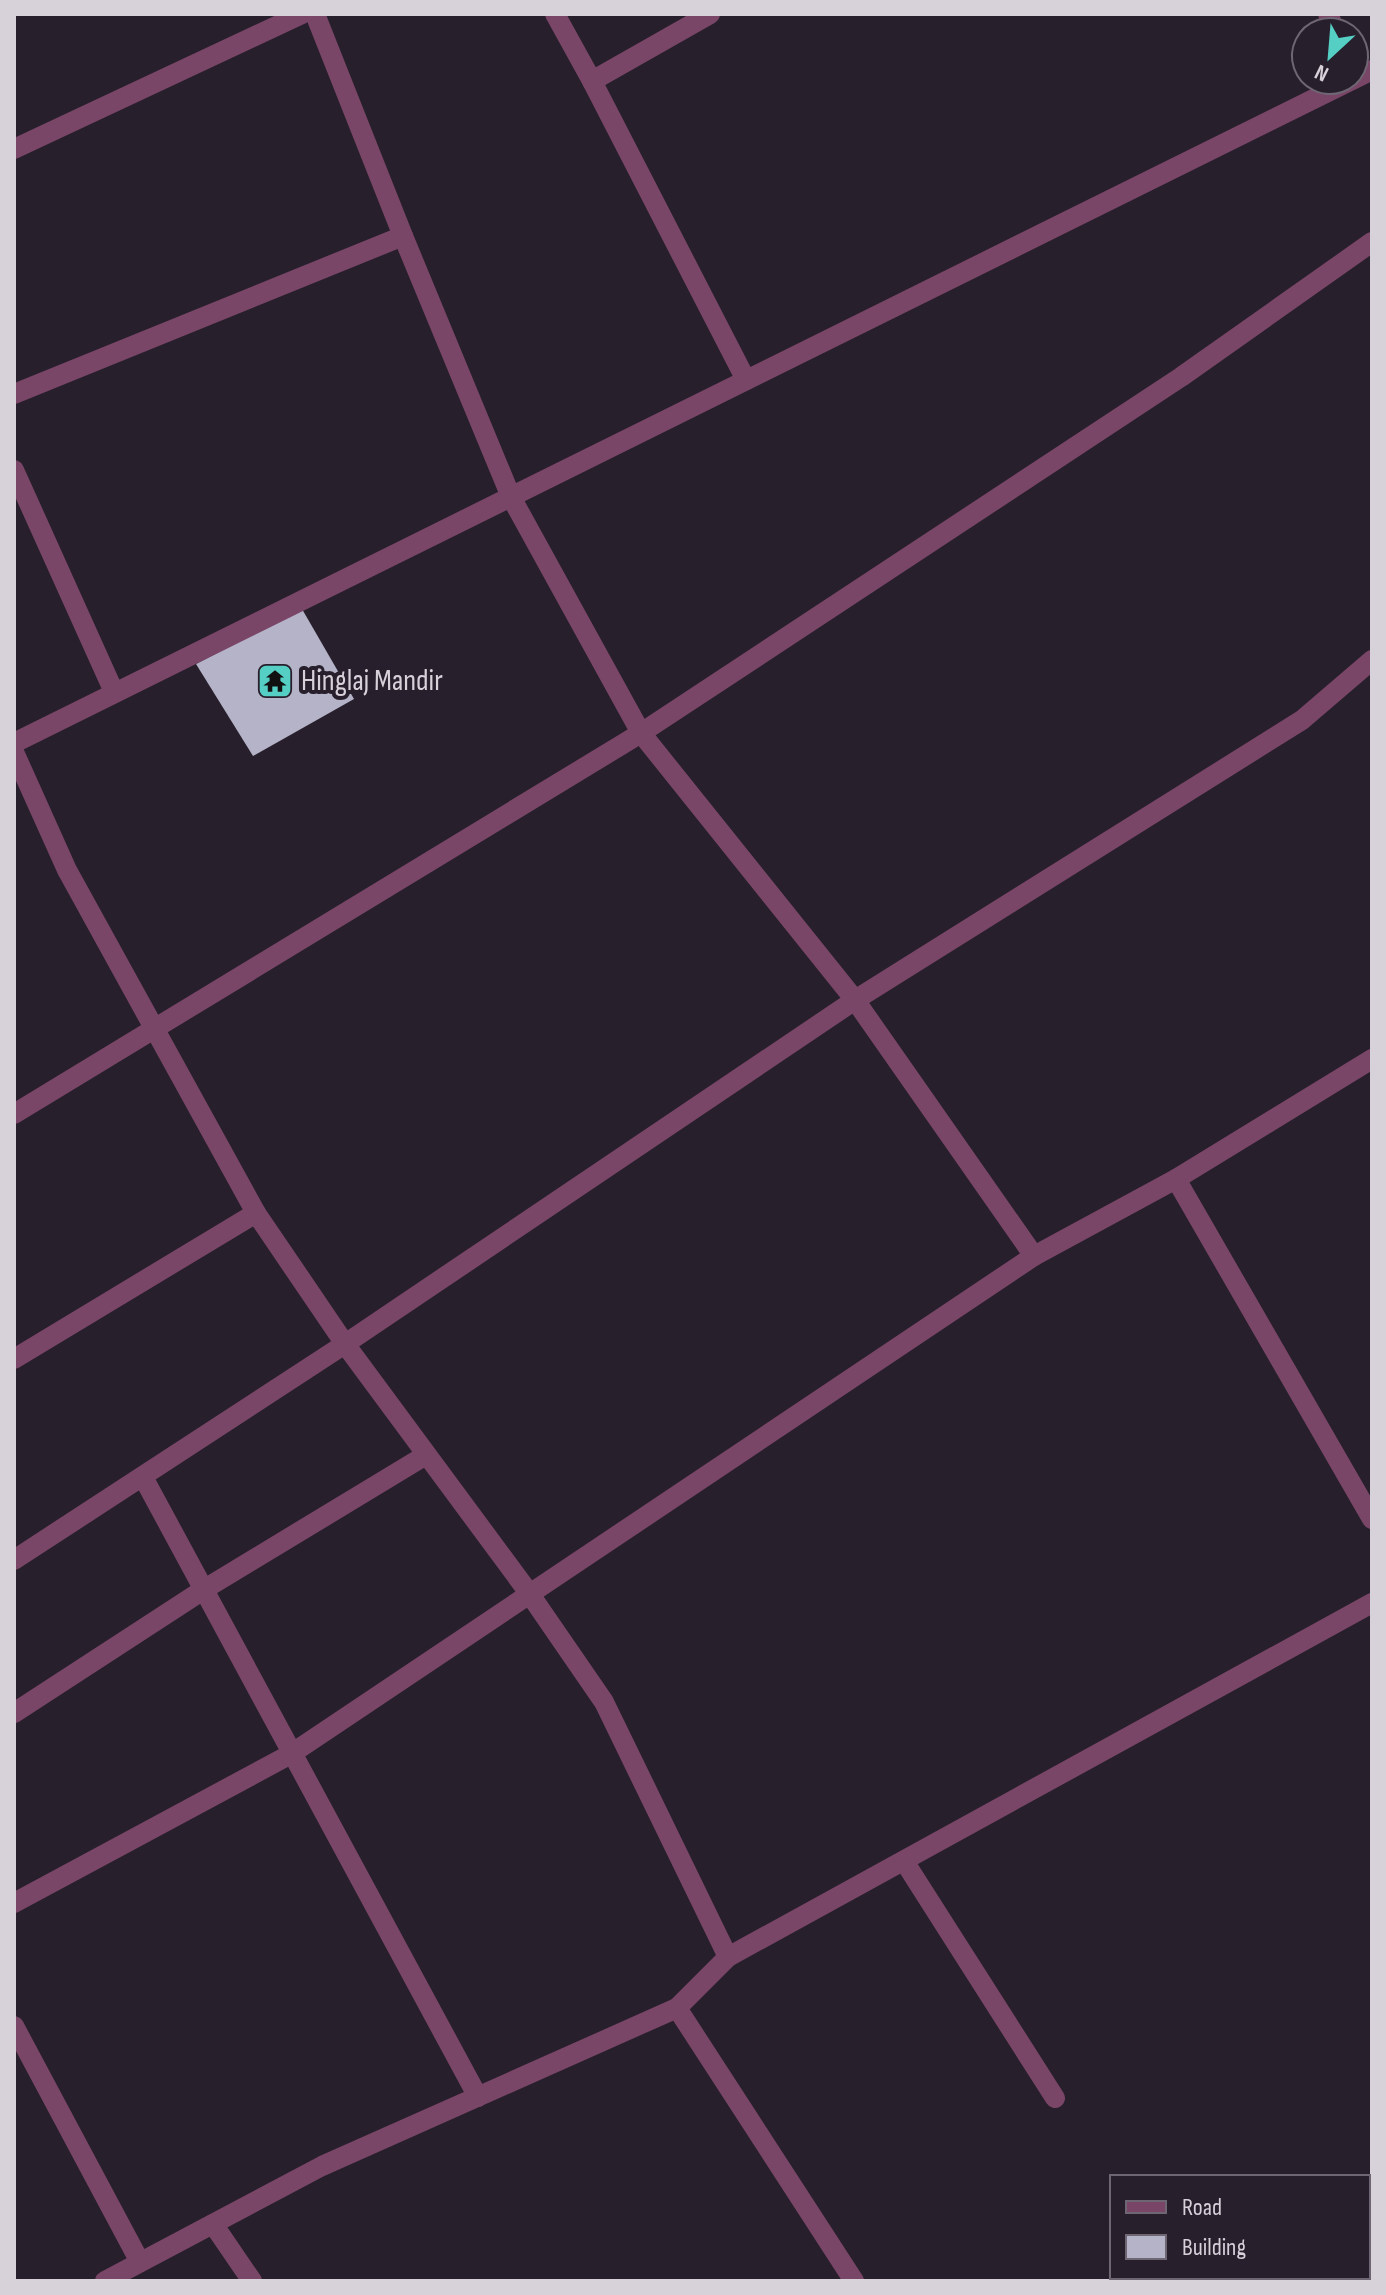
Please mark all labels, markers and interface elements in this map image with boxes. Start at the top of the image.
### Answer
north arrow [1290,16,1370,96]
text: N [1311,58,1333,87]
temple icon: Hinglaj Mandir [256,662,294,700]
place label: Hinglaj Mandir [301,663,443,699]
legend [1110,2175,1370,2279]
text: Road [1182,2193,1222,2222]
text: Building [1182,2233,1246,2262]

